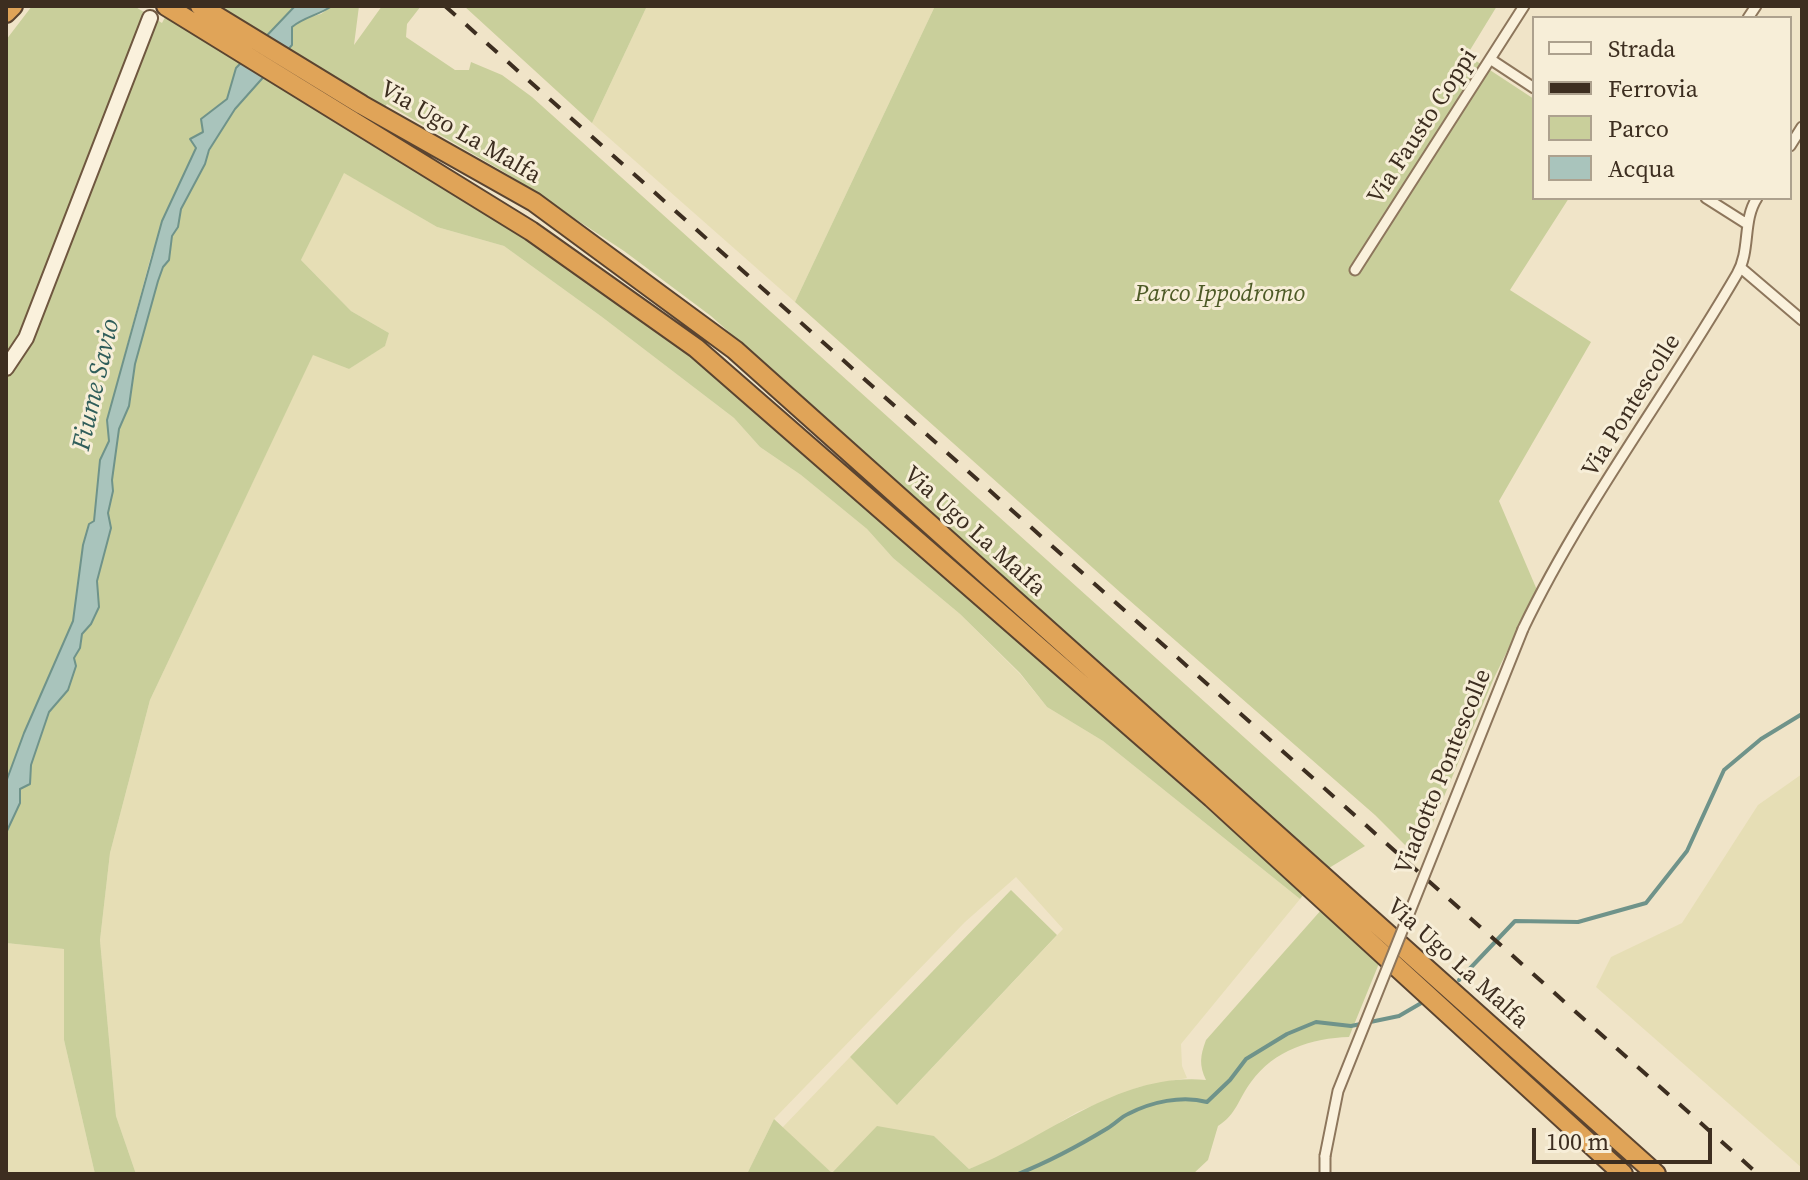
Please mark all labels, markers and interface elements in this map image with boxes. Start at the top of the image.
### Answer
legend [1532,16,1792,200]
text: Strada [1608,32,1676,65]
street label: Via Fausto Coppi [1362,44,1484,210]
text: Ferrovia [1608,72,1698,105]
street label: Via Ugo La Malfa [374,75,546,191]
text: Parco [1608,112,1669,145]
text: Acqua [1608,152,1675,185]
park label: Parco Ippodromo [1135,281,1305,309]
water label: Fiume Savio [67,316,127,454]
street label: Via Pontescolle [1577,329,1687,483]
street label: Via Ugo La Malfa [897,461,1051,603]
street label: Viadotto Pontescolle [1390,665,1498,879]
street label: Via Ugo La Malfa [1380,893,1534,1035]
scale bar [1536,1112,1716,1162]
text: 100 m [1546,1125,1609,1158]

